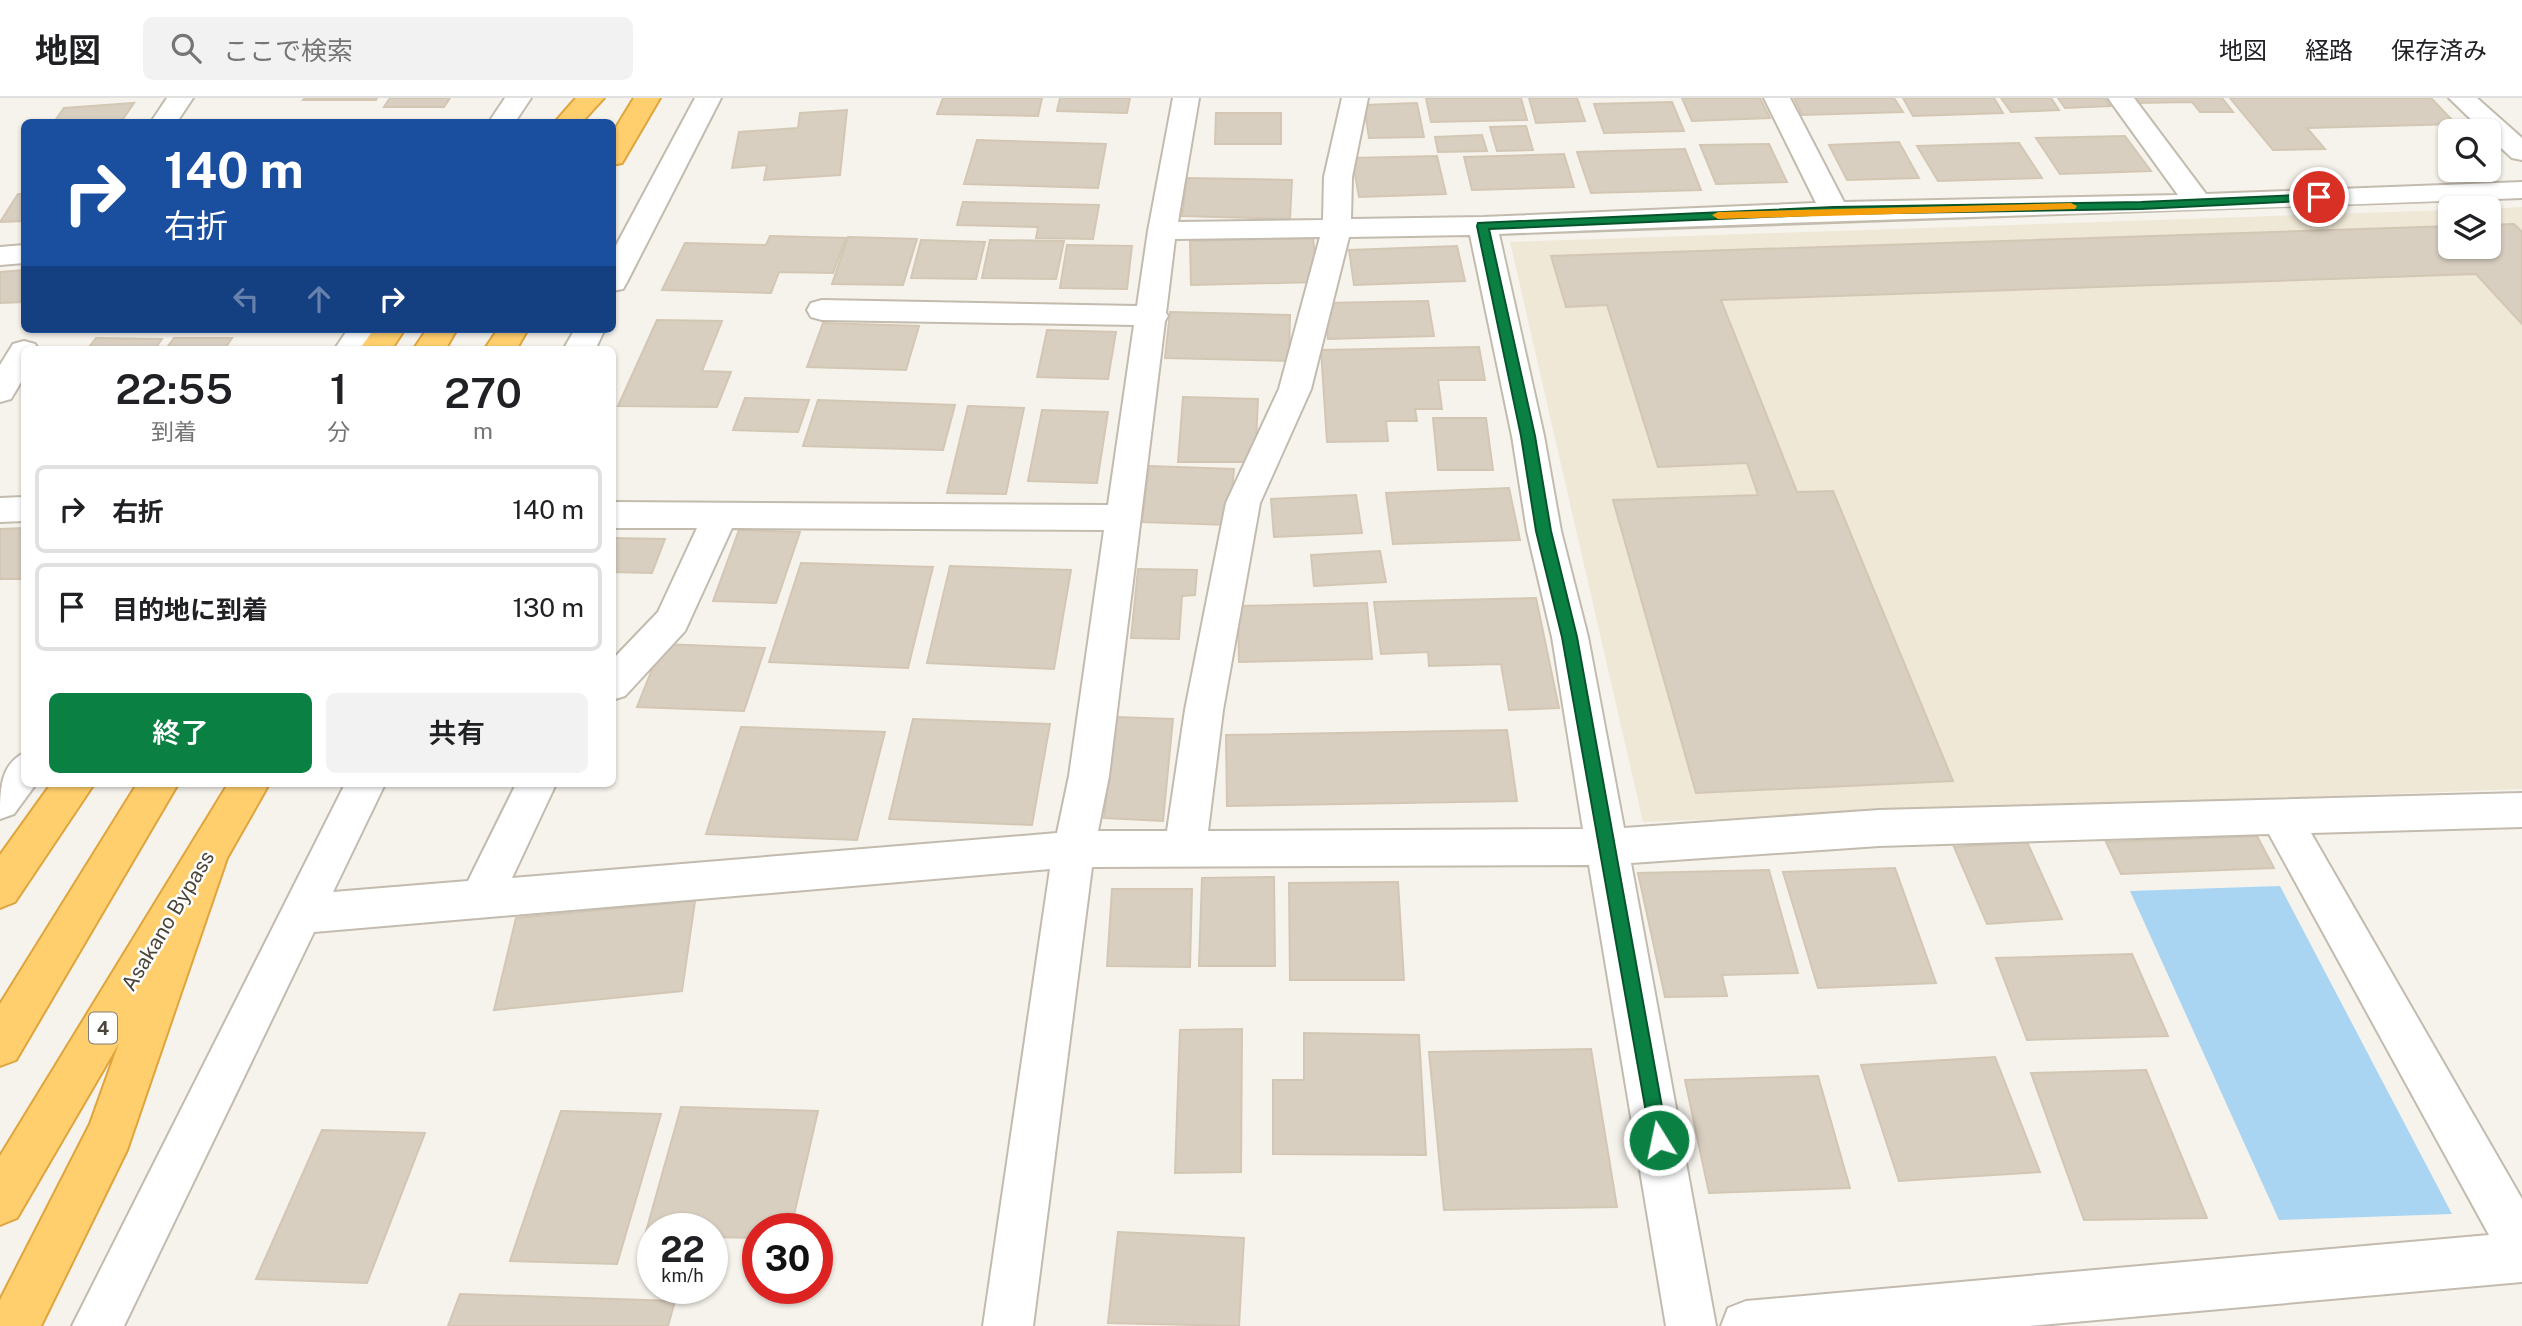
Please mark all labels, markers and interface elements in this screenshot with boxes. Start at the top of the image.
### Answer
search box [143,17,633,80]
icon: search [167,29,205,67]
text: 地図 [35,31,101,69]
text: ここで検索 [223,35,353,66]
text: 地図 [2219,36,2267,64]
text: 経路 [2305,36,2353,64]
text: 保存済み [2391,36,2487,64]
map controls [2438,119,2501,259]
button: search [2438,119,2501,182]
text: 140 m [164,141,304,199]
icon: right [49,147,140,238]
pin [2289,167,2349,227]
icon: arrive [2300,178,2338,216]
button: layers [2438,196,2501,259]
text: 右折 [164,207,228,244]
icon: left [227,280,265,318]
icon: ahead [300,280,338,318]
icon: right [373,280,411,318]
text: 22:55 [115,364,233,413]
text: 1 [330,364,347,413]
text: 270 [444,368,522,417]
text: m [473,417,493,444]
text: 到着 [151,418,197,445]
text: 分 [327,418,350,445]
icon: right [53,490,91,528]
text: 140 m [512,494,584,525]
text: 右折 [112,496,164,527]
icon: arrive [53,588,91,626]
text: 130 m [512,592,584,623]
text: 目的地に到着 [112,594,268,625]
button: 終了 [49,693,312,773]
button: 共有 [326,693,588,773]
street label: Asakano Bypass [116,846,219,995]
road number: 4 [89,1012,117,1044]
position arrow [1622,1103,1696,1177]
speed limit sign: 30 [742,1213,833,1304]
text: 22 [660,1229,705,1270]
text: km/h [661,1265,704,1286]

